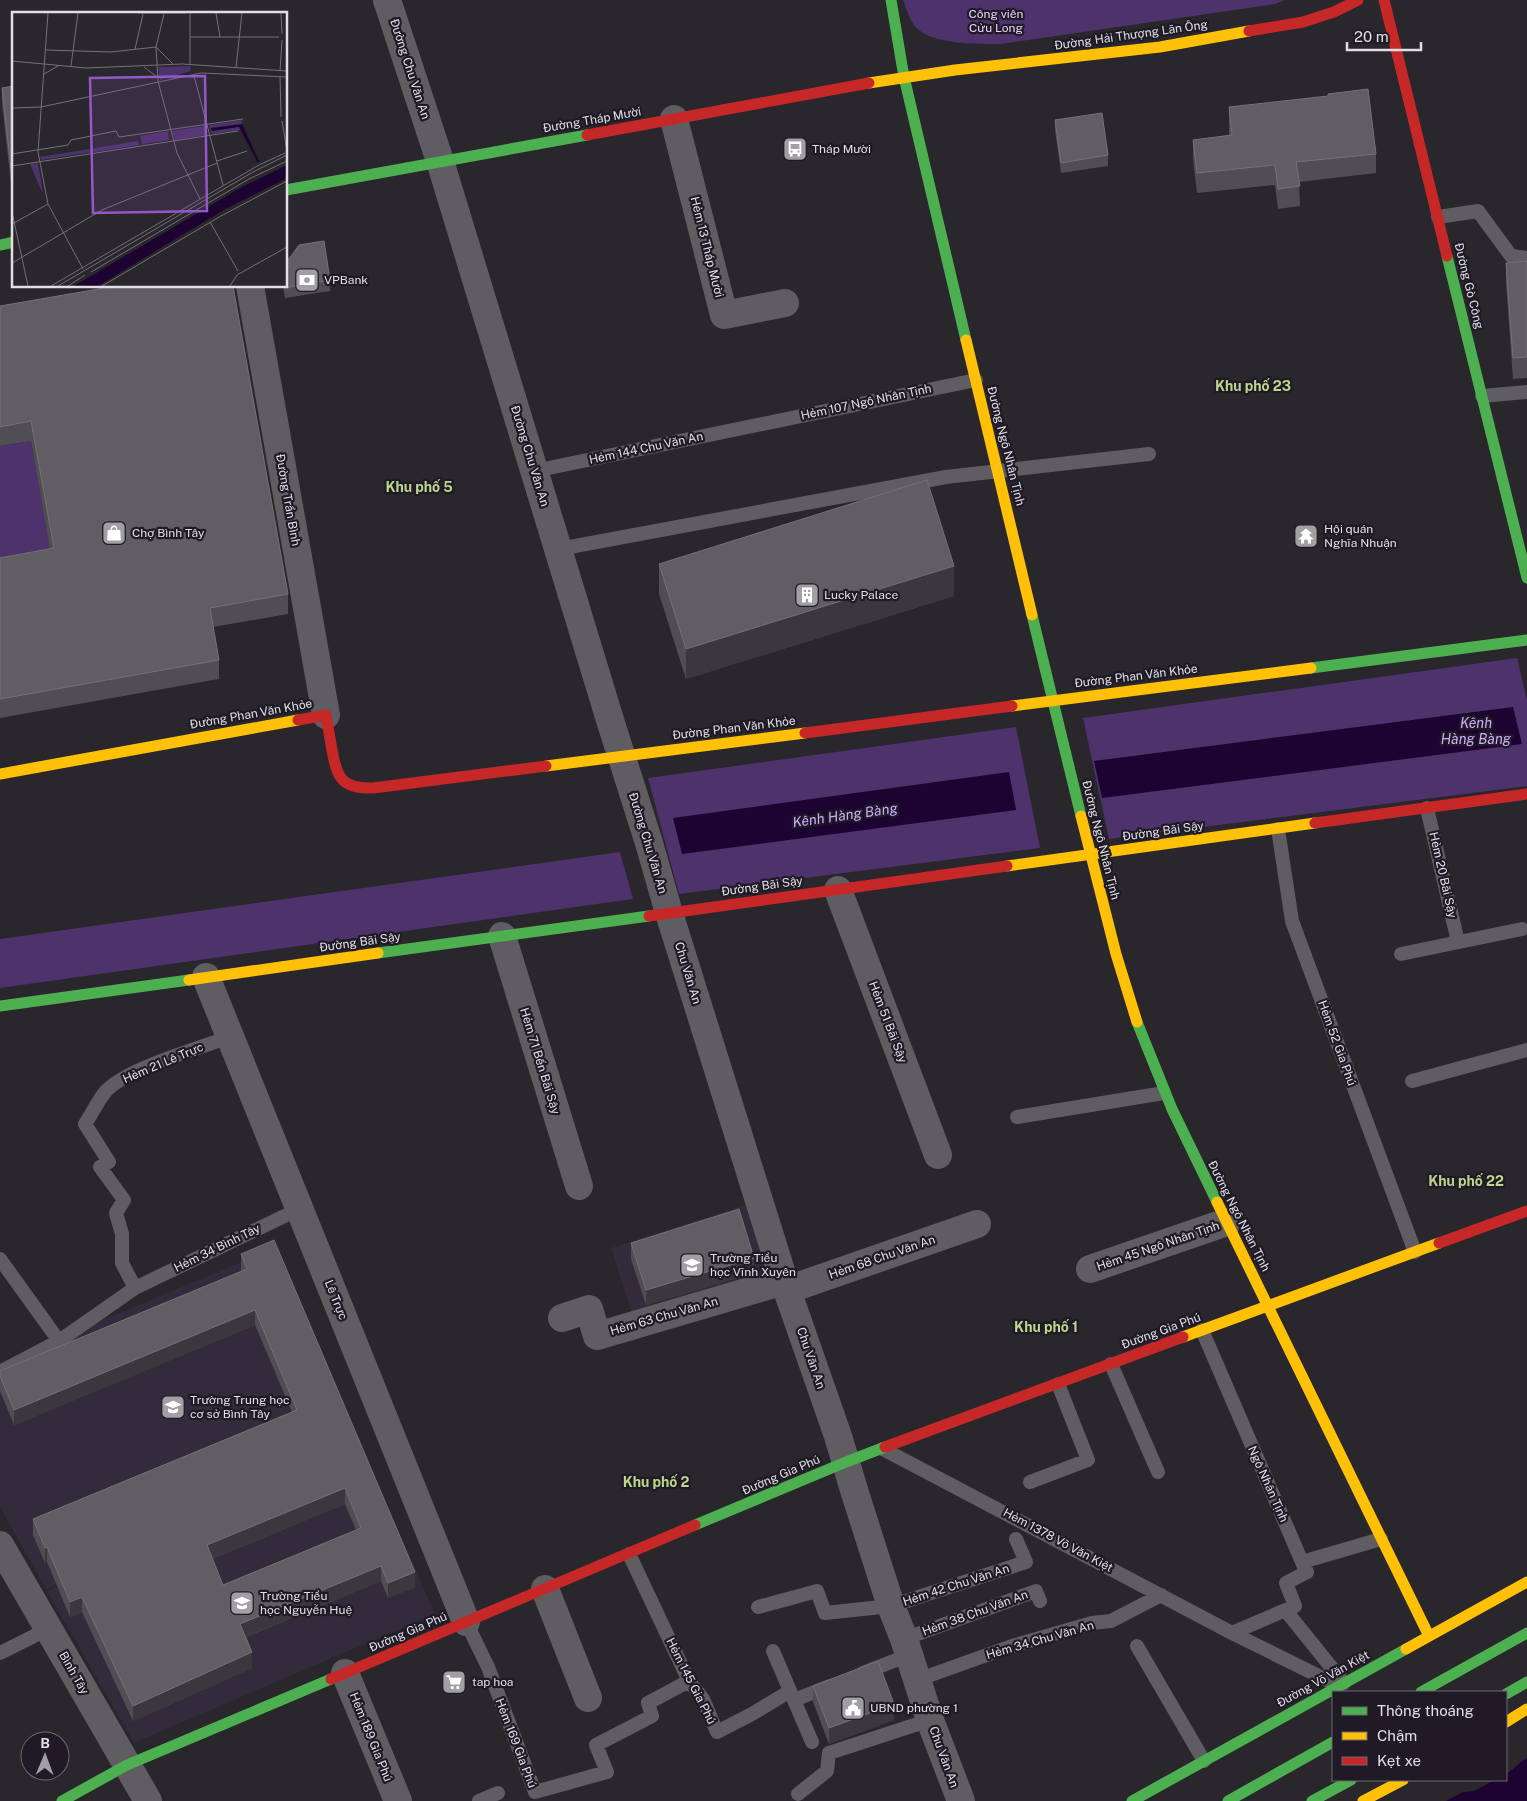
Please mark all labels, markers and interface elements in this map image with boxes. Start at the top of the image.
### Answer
park label: Công viên Cửu Long [968,7,1024,35]
inset map [12,12,288,288]
street label: Đường Chu Văn An [387,17,433,121]
street label: Đường Hải Thượng Lãn Ông [1053,17,1209,53]
scale bar [1347,20,1421,52]
text: 20 m [1354,28,1389,45]
street label: Đường Tháp Mười [542,104,642,136]
bus stop icon: Tháp Mười [782,136,808,162]
place label: Tháp Mười [812,142,871,156]
street label: Hẻm 13 Tháp Mười [688,195,726,299]
street label: Đường Gò Công [1452,241,1486,331]
bank icon: VPBank [294,267,320,293]
place label: VPBank [324,273,368,287]
district label: Khu phố 23 [1215,378,1291,394]
street label: Hẻm 107 Ngô Nhân Tịnh [799,381,933,423]
street label: Đường Ngô Nhân Tịnh [984,385,1028,507]
street label: Đường Chu Văn An [508,404,552,508]
street label: Hẻm 144 Chu Văn An [588,429,704,467]
street label: Đường Trần Bình [273,453,303,547]
district label: Khu phố 5 [385,479,453,495]
shop icon: Chợ Bình Tây [101,520,127,546]
place label: Hội quán Nghĩa Nhuận [1324,522,1397,550]
temple icon: Hội quán Nghĩa Nhuận [1293,523,1319,549]
place label: Chợ Bình Tây [132,526,205,540]
building icon: Lucky Palace [794,582,820,608]
place label: Lucky Palace [824,588,898,602]
street label: Đường Phan Văn Khỏe [1074,661,1199,691]
street label: Đường Phan Văn Khỏe [189,696,313,732]
street label: Đường Phan Văn Khỏe [672,713,797,743]
water label: Kênh Hàng Bàng [1441,715,1512,747]
street label: Đường Ngô Nhân Tịnh [1079,779,1123,901]
street label: Đường Chu Văn An [626,791,670,895]
water label: Kênh Hàng Bàng [791,800,899,830]
street label: Đường Bãi Sậy [1121,818,1205,844]
street label: Hẻm 20 Bãi Sậy [1426,831,1460,920]
street label: Đường Bãi Sậy [720,873,804,899]
street label: Đường Bãi Sậy [318,929,402,955]
street label: Chu Văn An [672,940,704,1006]
street label: Hẻm 51 Bãi Sậy [866,979,910,1065]
street label: Hẻm 52 Gia Phú [1315,998,1359,1088]
street label: Hẻm 71 Bến Bãi Sậy [517,1006,563,1116]
street label: Hẻm 21 Lê Trực [121,1040,205,1086]
street label: Đường Ngô Nhân Tịnh [1205,1158,1273,1274]
district label: Khu phố 22 [1428,1173,1504,1189]
street label: Hẻm 45 Ngô Nhân Tịnh [1095,1218,1221,1274]
street label: Hẻm 34 Bình Tây [172,1221,263,1275]
street label: Hẻm 68 Chu Văn An [827,1232,937,1282]
place label: Trường Tiểu học Vĩnh Xuyên [710,1251,796,1279]
school or university icon: Trường Tiểu học Vĩnh Xuyên [679,1252,705,1278]
street label: Lê Trực [322,1278,350,1322]
street label: Hẻm 63 Chu Văn An [609,1294,720,1338]
street label: Đường Gia Phú [1119,1310,1203,1352]
district label: Khu phố 1 [1014,1319,1078,1335]
street label: Chu Văn An [794,1325,828,1391]
place label: Trường Trung học cơ sở Bình Tây [190,1393,290,1421]
school or university icon: Trường Trung học cơ sở Bình Tây [160,1394,186,1420]
street label: Ngô Nhân Tịnh [1245,1444,1291,1524]
street label: Đường Gia Phú [740,1452,822,1498]
district label: Khu phố 2 [623,1474,689,1490]
street label: Hẻm 1378 Võ Văn Kiệt [1001,1505,1115,1575]
street label: Hẻm 42 Chu Văn An [901,1561,1011,1609]
street label: Hẻm 38 Chu Văn An [920,1587,1030,1639]
place label: Trường Tiểu học Nguyễn Huệ [260,1589,352,1617]
school or university icon: Trường Tiểu học Nguyễn Huệ [229,1590,255,1616]
street label: Đường Gia Phú [367,1609,449,1655]
street label: Hẻm 34 Chu Văn An [985,1618,1096,1662]
street label: Hẻm 145 Gia Phú [663,1636,719,1727]
street label: Đường Võ Văn Kiệt [1274,1648,1372,1710]
street label: Bình Tây [56,1649,92,1697]
supermarket icon: tap hoa [441,1669,467,1695]
place label: tap hoa [472,1675,514,1689]
street label: Hẻm 189 Gia Phú [347,1690,395,1784]
legend [1332,1691,1507,1781]
public building icon: UBND phường 1 [840,1695,866,1721]
street label: Hẻm 169 Gia Phú [492,1696,540,1790]
place label: UBND phường 1 [870,1701,958,1715]
text: Thông thoáng [1377,1702,1474,1719]
street label: Chu Văn An [926,1724,962,1790]
text: Chậm [1377,1727,1417,1744]
north arrow [20,1731,70,1781]
text: B [40,1735,50,1751]
text: Kẹt xe [1377,1752,1421,1769]

